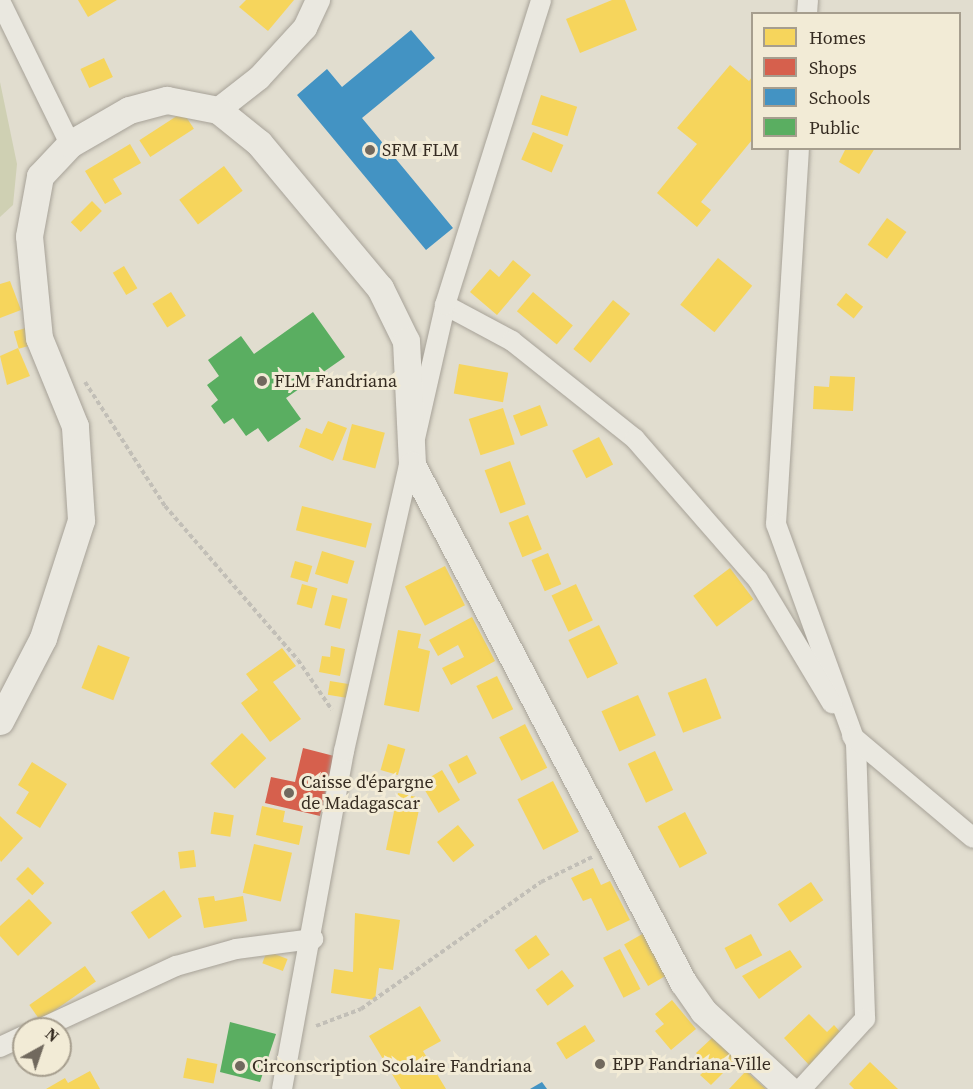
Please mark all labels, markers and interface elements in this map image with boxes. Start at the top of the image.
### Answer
legend [751,12,961,150]
text: Homes [809,25,866,50]
text: Shops [809,55,857,80]
text: Schools [809,85,870,110]
text: Public [809,115,860,140]
place label: SFM FLM [382,139,459,161]
marker: SFM FLM [363,143,377,157]
place label: FLM Fandriana [274,370,397,392]
marker: FLM Fandriana [255,374,269,388]
place label: Caisse d'épargne de Madagascar [301,772,434,814]
marker: Caisse d'épargne de Madagascar [282,786,296,800]
north arrow [12,1017,72,1077]
text: N [41,1023,64,1047]
place label: EPP Fandriana-Ville [612,1053,771,1075]
place label: Circonscription Scolaire Fandriana [252,1055,532,1077]
marker: EPP Fandriana-Ville [593,1057,607,1071]
marker: Circonscription Scolaire Fandriana [233,1059,247,1073]

